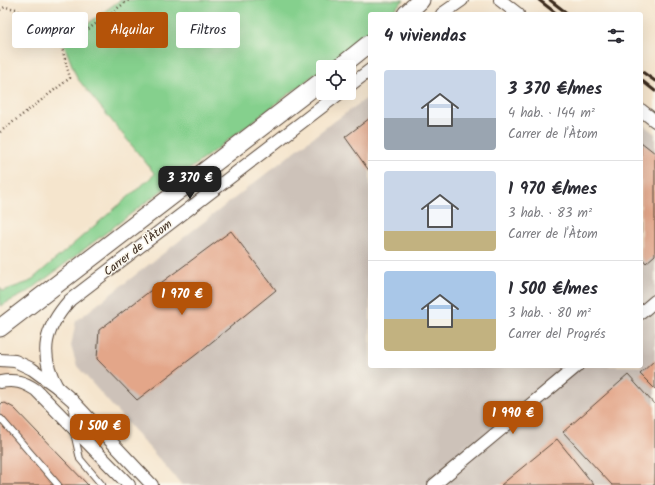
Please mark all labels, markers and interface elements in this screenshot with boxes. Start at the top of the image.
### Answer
chip: Comprar [12,12,88,48]
chip: Alquilar [96,12,168,48]
chip: Filtros [176,12,240,48]
text: 4 viviendas [384,23,466,50]
icon: filters [605,25,627,47]
map controls [316,60,356,100]
button: locate [316,60,356,100]
text: 3 370 €/mes [508,76,602,103]
icon: home [416,86,464,134]
text: 4 hab. · 144 m² [508,103,595,124]
text: Carrer de l'Àtom [508,124,598,145]
pin: 3 370 € [153,166,227,200]
text: 3 370 € [167,168,213,189]
text: 1 970 €/mes [508,176,597,203]
icon: home [416,187,464,235]
text: 3 hab. · 83 m² [508,203,592,224]
street label: Carrer de l'Àtom [100,215,177,281]
text: Carrer de l'Àtom [508,224,598,245]
text: 1 500 €/mes [508,276,598,303]
pin: 1 970 € [145,282,219,316]
text: 1 970 € [161,284,203,305]
icon: home [416,287,464,335]
text: 3 hab. · 80 m² [508,303,591,324]
text: Carrer del Progrés [508,324,606,345]
pin: 1 990 € [476,401,550,435]
text: 1 990 € [492,403,534,424]
pin: 1 500 € [63,414,137,448]
text: 1 500 € [79,416,121,437]

